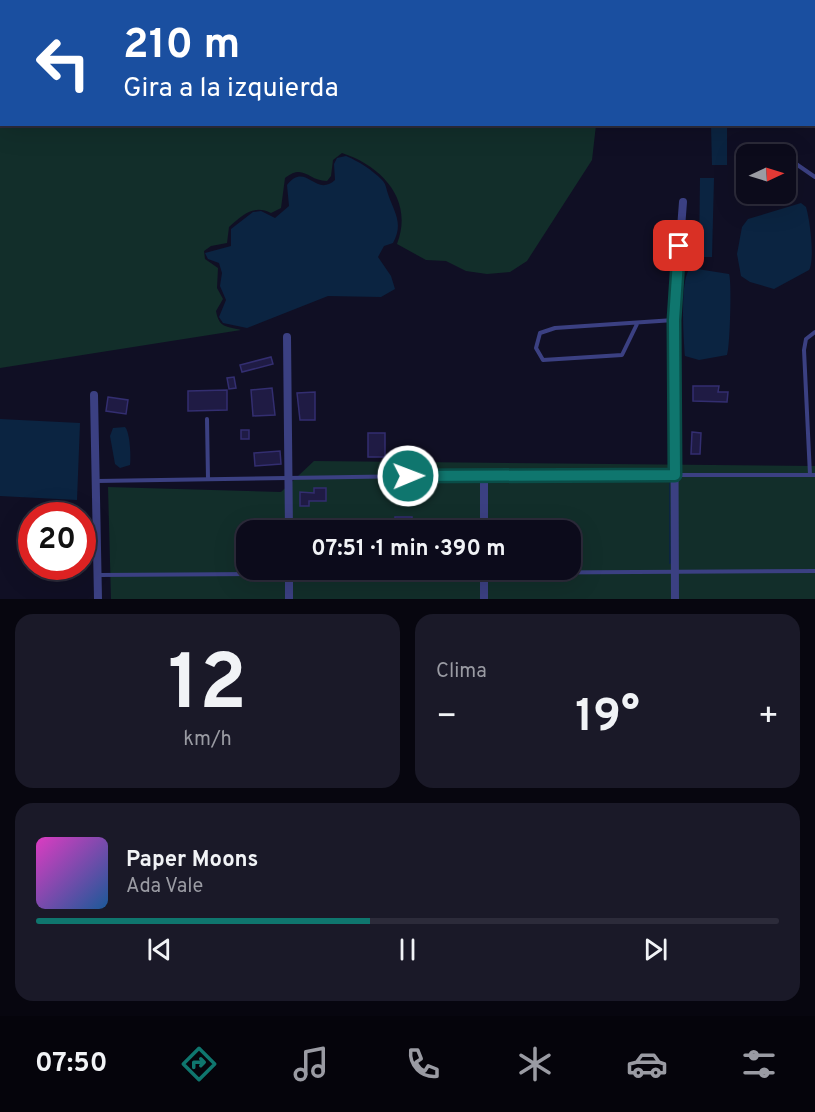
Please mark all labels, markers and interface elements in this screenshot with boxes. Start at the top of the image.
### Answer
text: 210 m [123,20,240,73]
icon: left [24,24,102,102]
text: Gira a la izquierda [123,72,339,106]
north arrow [736,144,796,204]
map controls [736,144,796,204]
pin [653,220,704,271]
icon: arrive [662,229,695,262]
position arrow [376,444,440,508]
speed limit sign: 20 [18,502,96,580]
text: 07:51 · 1 min · 390 m [311,536,506,563]
text: 12 [168,638,247,737]
text: Clima [436,659,487,685]
text: 19° [575,690,640,747]
text: − [436,697,457,739]
text: + [758,697,779,739]
text: km/h [183,727,232,753]
text: Paper Moons [126,847,258,874]
text: Ada Vale [126,874,203,900]
icon: previous [143,933,176,966]
icon: pause [391,933,424,966]
icon: next [639,933,672,966]
icon: directions [178,1043,220,1085]
icon: music [290,1043,332,1085]
icon: phone [402,1043,444,1085]
icon: climate [514,1043,556,1085]
icon: car [626,1043,668,1085]
icon: filters [738,1043,780,1085]
text: 07:50 [35,1047,108,1081]

